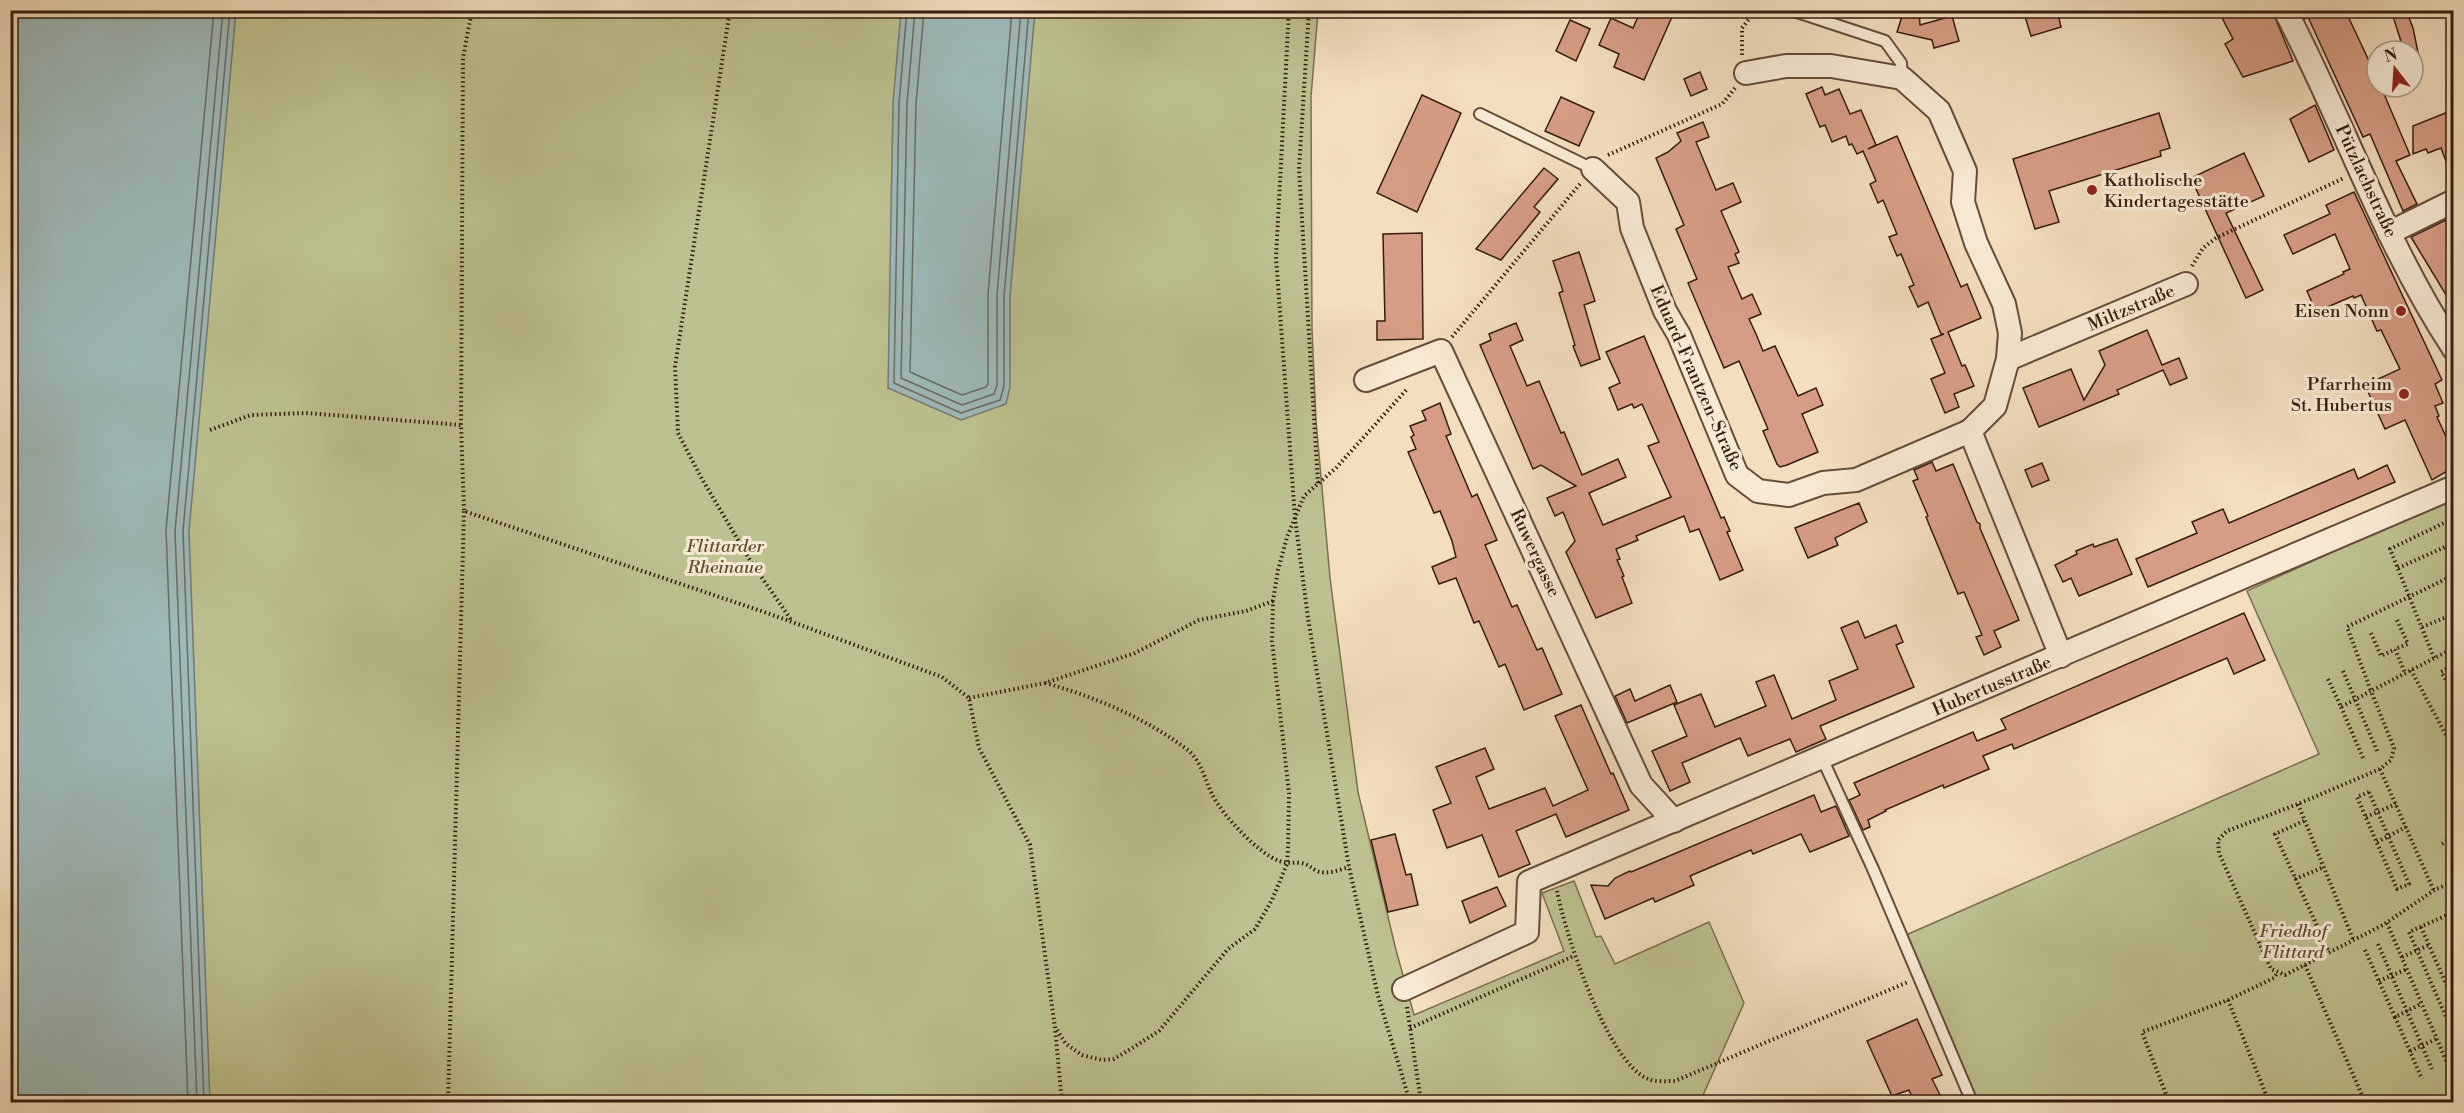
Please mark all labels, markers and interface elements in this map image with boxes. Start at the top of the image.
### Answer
north arrow [2365,39,2425,99]
text: N [2382,44,2400,67]
street label: Pützlachstraße [2330,121,2402,241]
place label: Katholische Kindertagesstätte [2104,169,2249,213]
marker: Katholische Kindertagesstätte [2085,183,2099,197]
street label: Miltzstraße [2084,279,2178,337]
street label: Eduard-Frantzen-Straße [1645,281,1747,475]
place label: Eisen Nonn [2294,300,2389,323]
marker: Eisen Nonn [2394,304,2408,318]
place label: Pfarrheim St. Hubertus [2291,373,2392,417]
marker: Pfarrheim St. Hubertus [2397,387,2411,401]
street label: Ruwergasse [1505,505,1565,601]
park label: Flittarder Rheinaue [686,535,764,579]
street label: Hubertusstraße [1929,651,2055,721]
park label: Friedhof Flittard [2259,920,2331,964]

